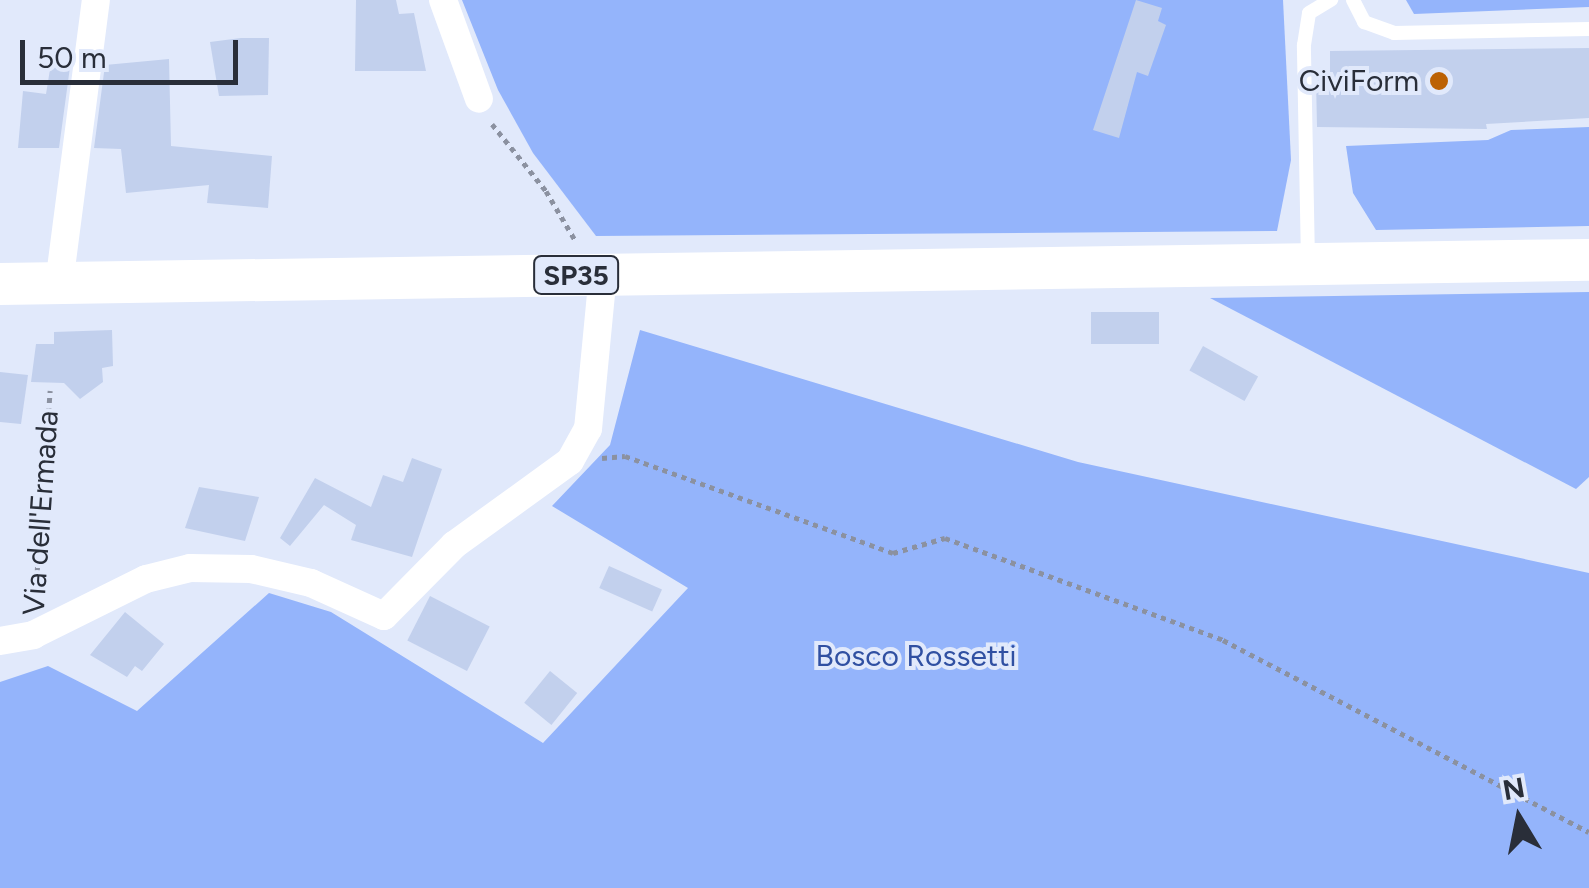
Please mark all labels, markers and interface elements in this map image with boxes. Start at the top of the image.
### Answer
scale bar [25,20,242,82]
text: 50 m [37,39,106,76]
place label: CiviForm [1299,63,1419,99]
marker: CiviForm [1428,70,1450,92]
road number: SP35 [531,252,621,298]
street label: Via dell'Ermada [16,409,66,617]
park label: Bosco Rossetti [816,638,1016,674]
north arrow [1469,768,1569,868]
text: N [1500,770,1527,807]

